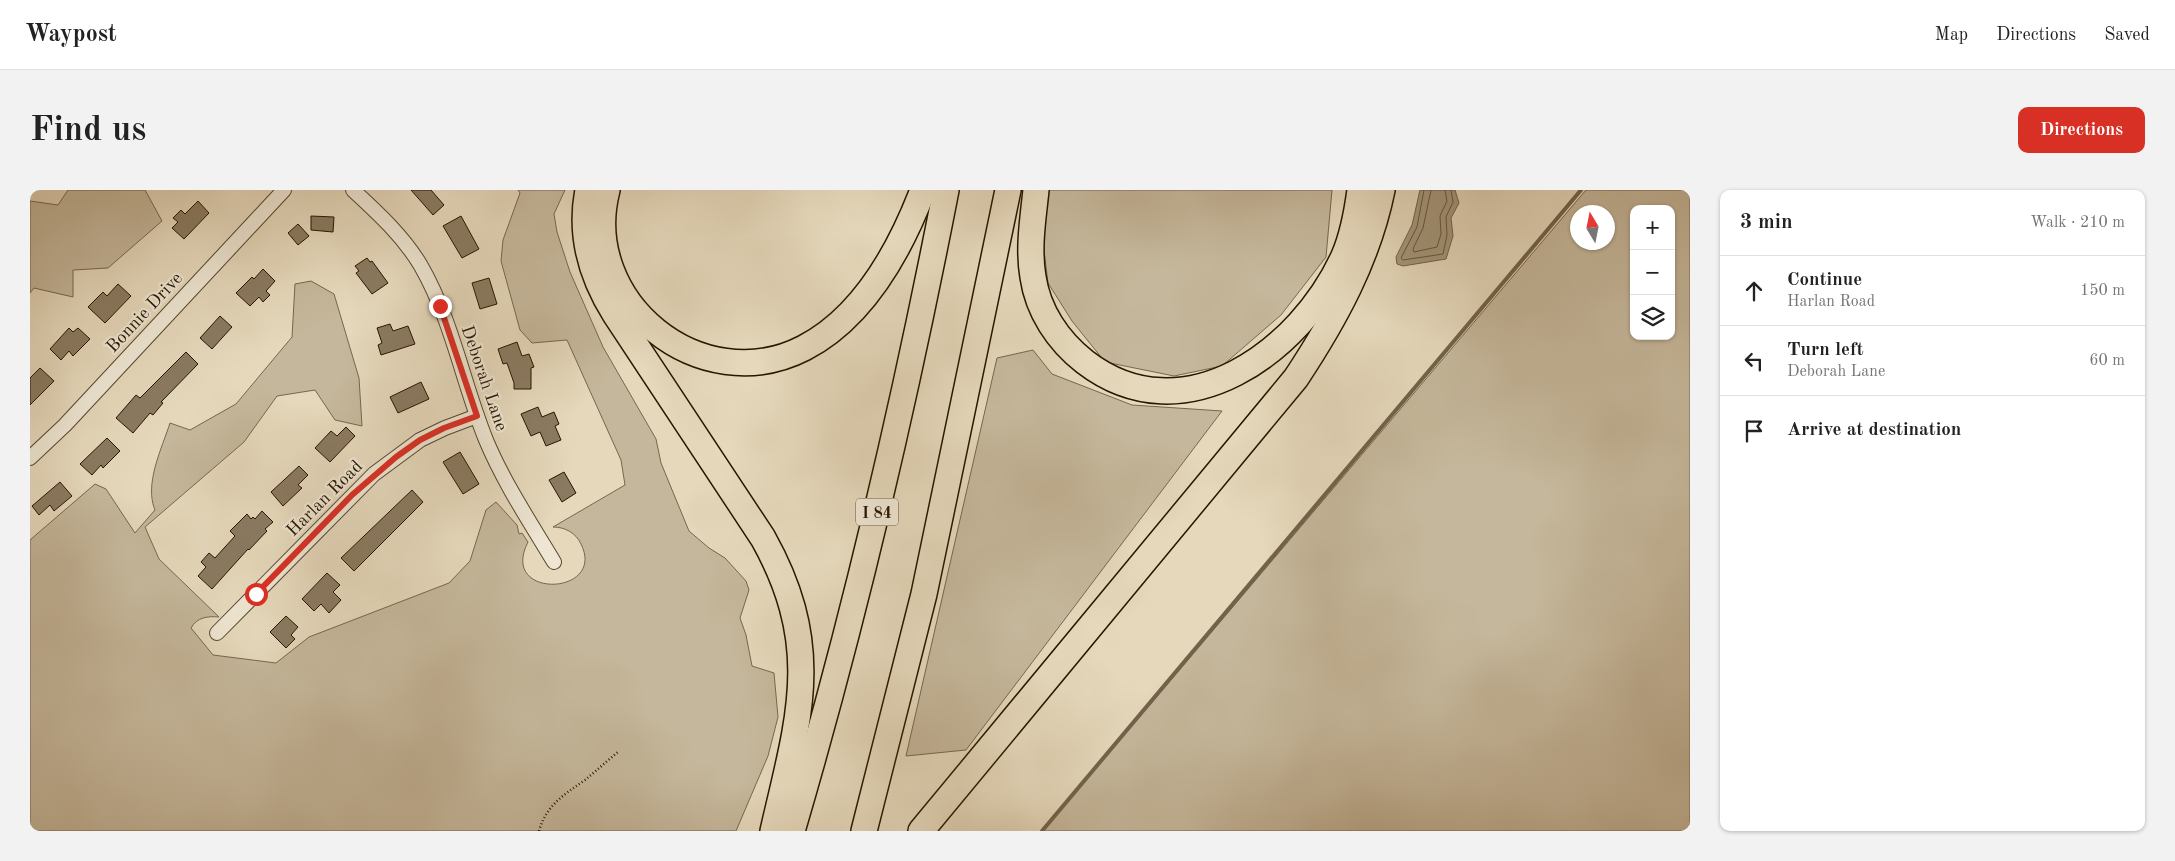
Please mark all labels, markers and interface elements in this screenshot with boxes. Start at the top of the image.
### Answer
text: Waypost [25,23,117,47]
text: Map [1935,26,1968,44]
text: Directions [1996,26,2076,44]
text: Saved [2104,26,2150,44]
button: Directions [2018,107,2145,153]
text: Find us [30,113,146,148]
north arrow [1570,205,1615,250]
map controls [1630,205,1675,340]
button: + [1630,205,1675,250]
text: 3 min [1740,212,1793,233]
text: Walk · 210 m [2030,215,2125,231]
button: − [1630,250,1675,295]
street label: Bonnie Drive [103,269,186,356]
text: Continue [1787,271,1862,290]
icon: ahead [1740,277,1768,305]
text: 150 m [2080,283,2125,299]
text: Harlan Road [1787,294,1875,310]
route end [429,295,452,318]
button: layers [1630,295,1675,340]
street label: Deborah Lane [458,323,511,434]
text: Turn left [1787,341,1864,360]
icon: left [1740,347,1768,375]
text: 60 m [2089,353,2125,369]
text: Deborah Lane [1787,364,1885,380]
icon: arrive [1740,417,1768,445]
text: Arrive at destination [1787,421,1961,440]
street label: Harlan Road [283,457,366,540]
road number: I 84 [856,498,898,526]
route start [245,583,268,606]

